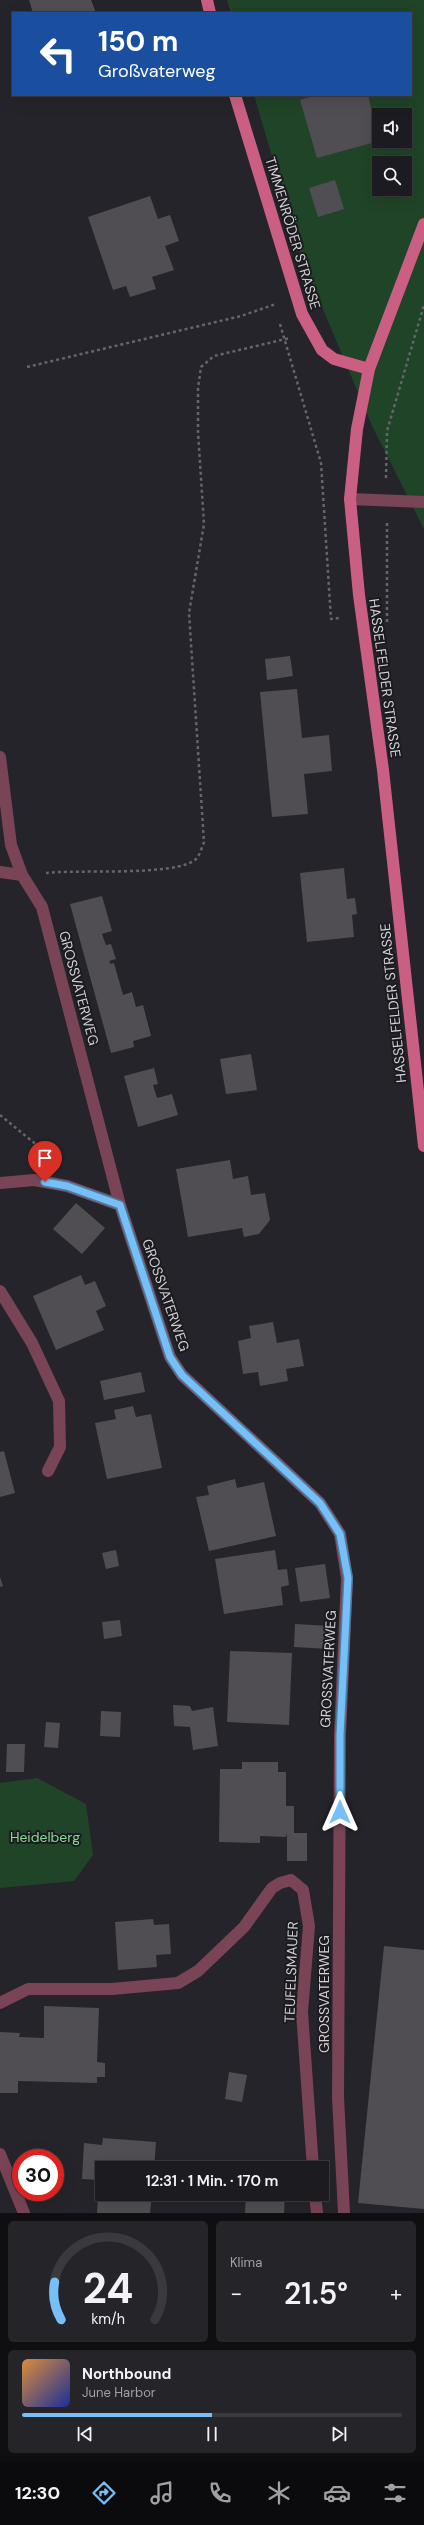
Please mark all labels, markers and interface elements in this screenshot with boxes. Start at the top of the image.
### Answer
text: 150 m [98,23,178,60]
icon: left [32,28,84,80]
text: Großvaterweg [98,59,216,83]
map controls [372,108,412,196]
button: sound [372,108,412,148]
street label: TIMMENRÖDER STRASSE [261,155,325,311]
button: search [372,156,412,196]
street label: HASSELFELDER STRASSE [365,597,405,759]
street label: HASSELFELDER STRASSE [376,922,410,1084]
street label: GROSSVATERWEG [55,929,103,1047]
pin [28,1141,62,1182]
icon: arrive [34,1147,56,1169]
street label: GROSSVATERWEG [138,1236,194,1354]
street label: GROSSVATERWEG [316,1610,340,1728]
position arrow [319,1791,361,1833]
park label: Heidelberg [10,1828,80,1846]
street label: TEUFELSMAUER [280,1921,302,2023]
street label: GROSSVATERWEG [315,1935,333,2053]
speed limit sign: 30 [12,2149,64,2201]
text: 12:31 · 1 Min. · 170 m [146,2171,278,2191]
text: Klima [230,2254,262,2271]
text: 24 [83,2261,133,2315]
text: 21.5° [284,2274,348,2313]
text: − [230,2279,242,2308]
text: + [390,2279,402,2308]
text: km/h [91,2309,125,2327]
text: Northbound [82,2364,171,2384]
text: June Harbor [82,2384,156,2401]
icon: previous [74,2423,96,2445]
icon: pause [201,2423,223,2445]
icon: next [328,2423,350,2445]
icon: directions [90,2479,118,2507]
icon: music [148,2479,176,2507]
icon: phone [206,2479,234,2507]
icon: climate [265,2479,293,2507]
icon: car [323,2479,351,2507]
icon: filters [381,2479,409,2507]
text: 12:30 [15,2481,60,2505]

